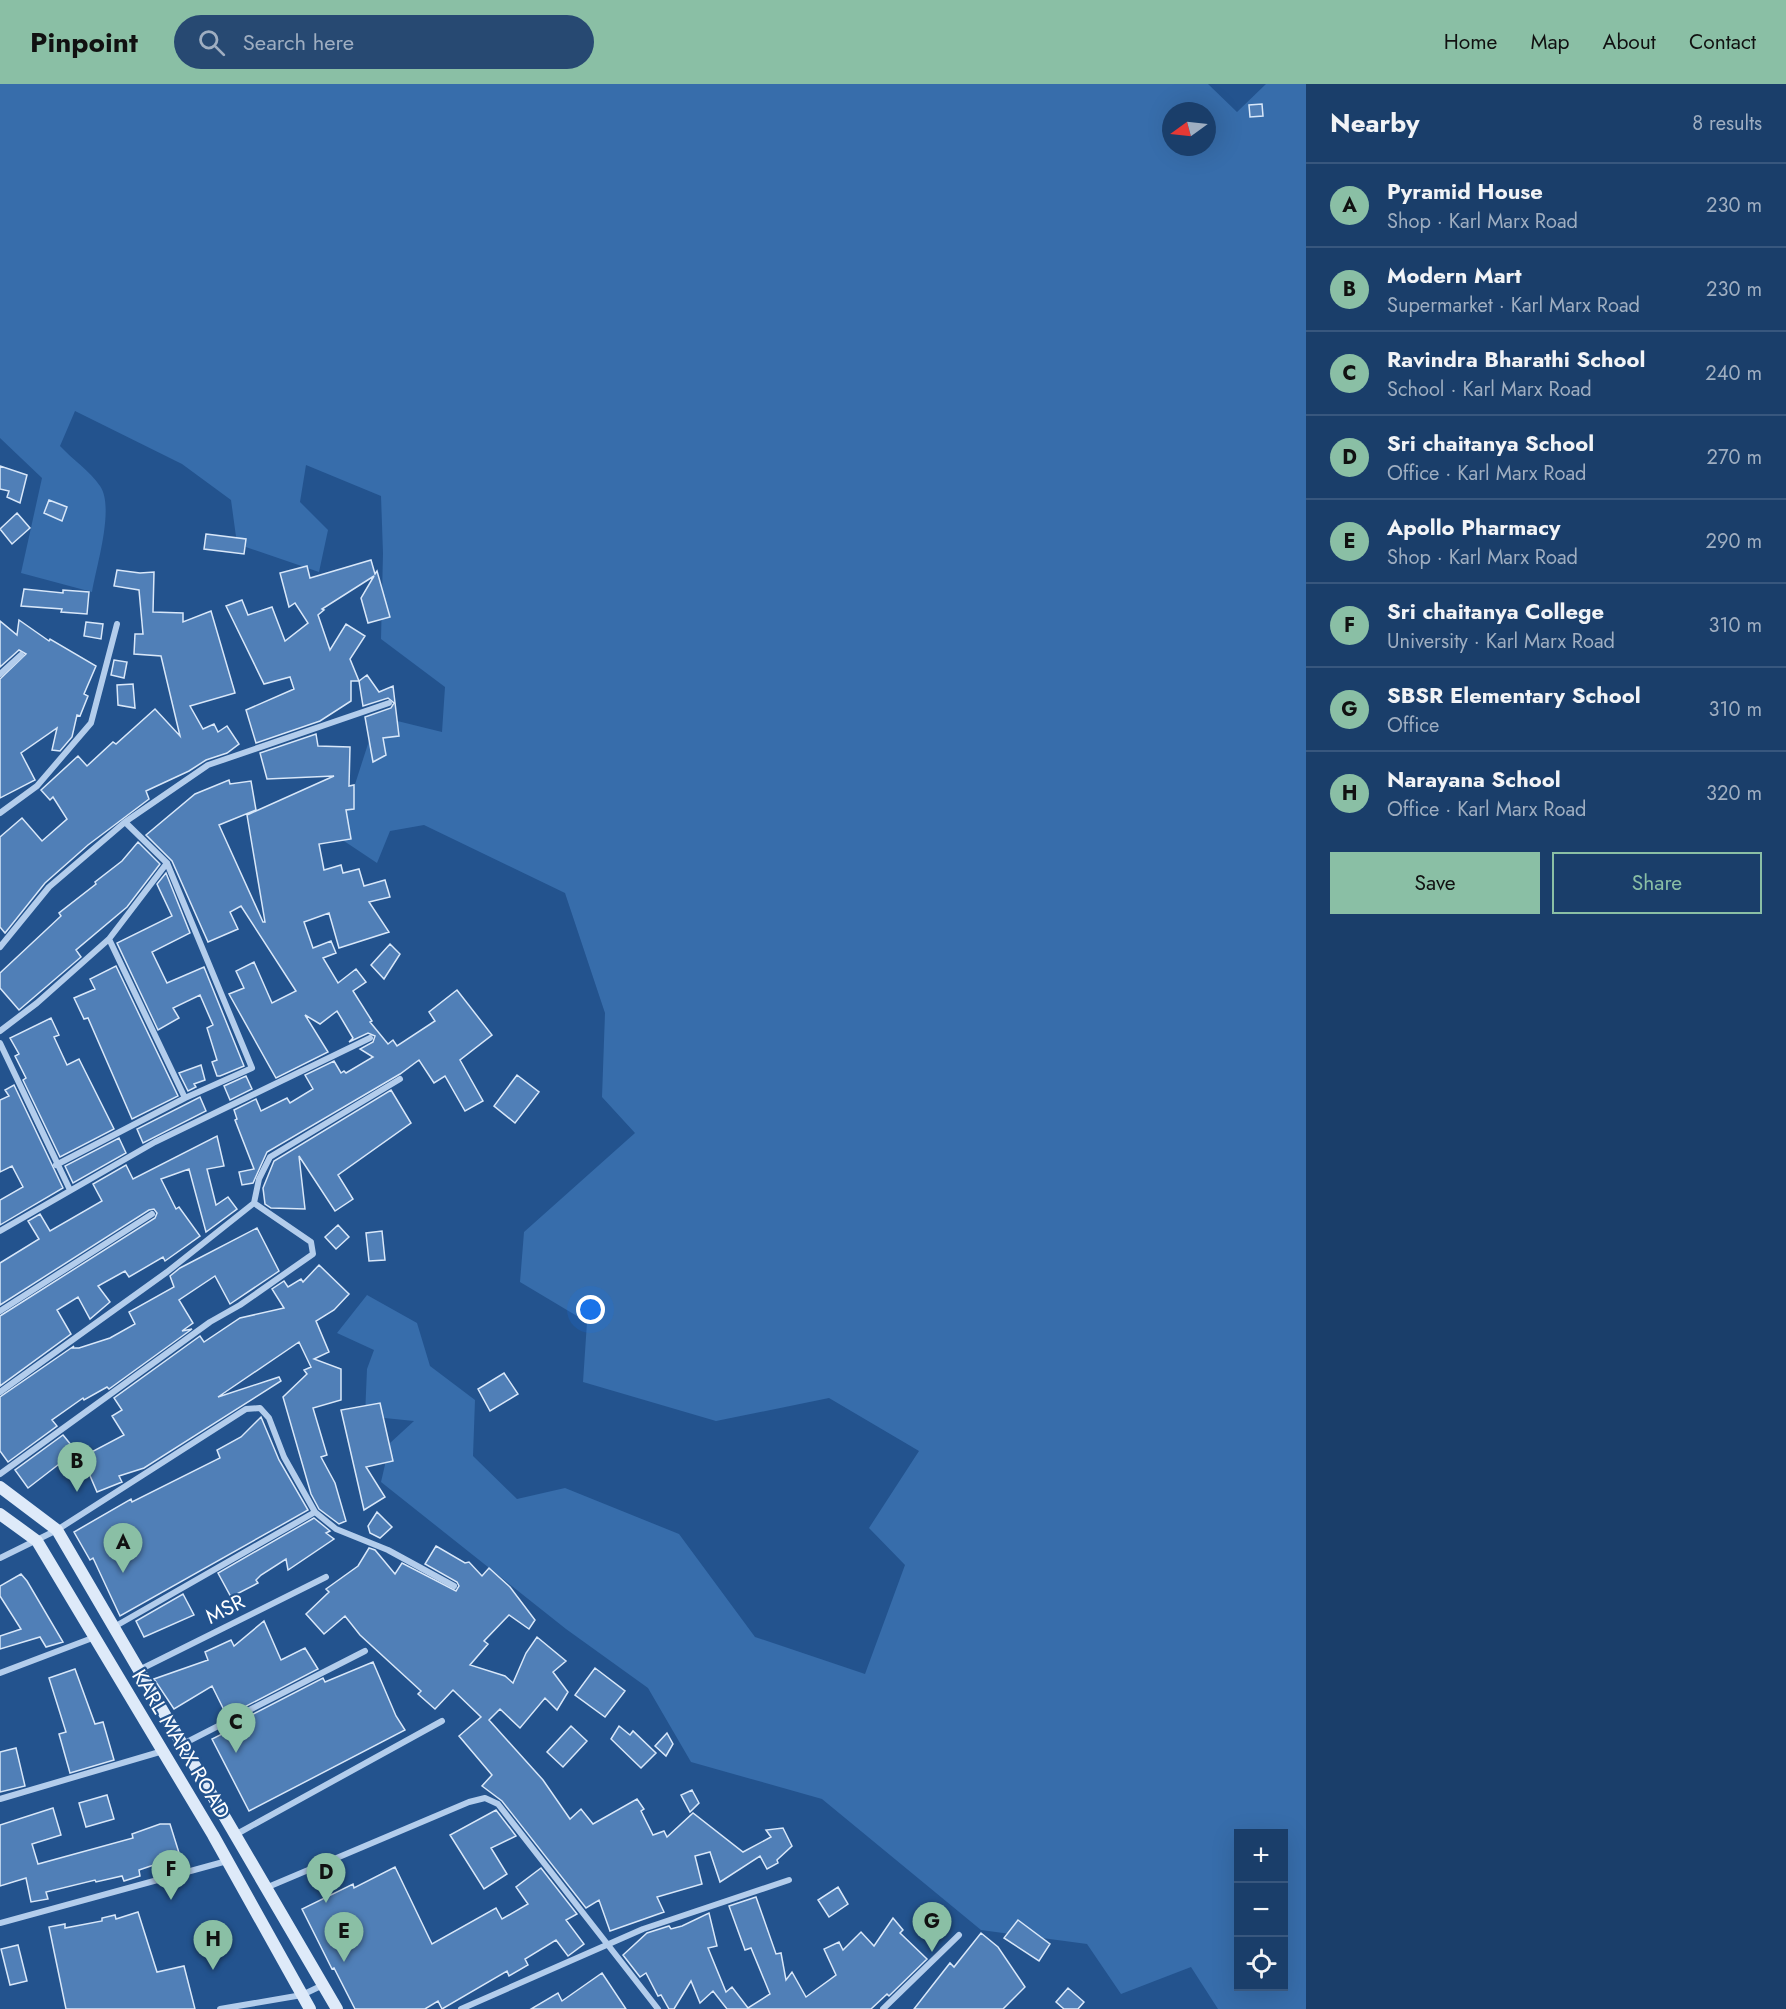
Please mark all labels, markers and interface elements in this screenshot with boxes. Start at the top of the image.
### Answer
search box [174,15,594,69]
text: Pinpoint [30,22,138,63]
icon: search [195,26,228,59]
text: Search here [243,26,354,58]
text: Home [1444,27,1497,57]
text: Map [1530,27,1570,57]
text: About [1603,27,1656,57]
text: Contact [1689,27,1756,57]
north arrow [1162,102,1216,156]
text: Nearby [1330,104,1419,142]
text: 8 results [1692,109,1762,138]
text: Pyramid House [1387,175,1543,207]
text: A [1342,191,1357,220]
text: 230 m [1706,191,1762,220]
text: Shop · Karl Marx Road [1387,207,1578,236]
text: Modern Mart [1387,259,1522,291]
text: B [1343,275,1356,304]
text: 230 m [1706,275,1762,304]
text: Supermarket · Karl Marx Road [1387,291,1640,320]
text: Ravindra Bharathi School [1387,343,1645,375]
text: C [1342,359,1357,388]
text: 240 m [1705,359,1762,388]
text: School · Karl Marx Road [1387,375,1592,404]
text: Sri chaitanya School [1387,427,1594,459]
text: D [1342,443,1357,472]
text: 270 m [1707,443,1762,472]
text: Office · Karl Marx Road [1387,459,1587,488]
text: Apollo Pharmacy [1387,511,1561,543]
text: E [1343,527,1356,556]
text: 290 m [1706,527,1762,556]
text: Shop · Karl Marx Road [1387,543,1578,572]
text: Sri chaitanya College [1387,595,1604,627]
text: F [1344,611,1355,640]
text: 310 m [1708,611,1762,640]
text: University · Karl Marx Road [1387,627,1615,656]
text: SBSR Elementary School [1387,679,1641,711]
text: G [1341,695,1358,724]
text: 310 m [1708,695,1762,724]
text: Office [1387,711,1439,740]
text: Narayana School [1387,763,1561,795]
text: H [1342,779,1357,808]
text: 320 m [1706,779,1762,808]
text: Office · Karl Marx Road [1387,795,1587,824]
button: Save [1330,852,1540,914]
button: Share [1552,852,1762,914]
your location [576,1295,605,1324]
pin: B [58,1442,97,1492]
pin: A [104,1524,142,1573]
street label: MSR [200,1586,250,1632]
street label: KARL MARX ROAD [124,1664,238,1824]
pin: C [216,1704,256,1753]
map controls [1234,1829,1288,1991]
button: + [1234,1829,1288,1883]
pin: F [152,1850,190,1900]
pin: D [306,1854,346,1903]
button: − [1234,1883,1288,1937]
pin: G [912,1902,952,1952]
pin: E [324,1912,364,1962]
pin: H [194,1920,232,1970]
button: locate [1234,1937,1288,1991]

